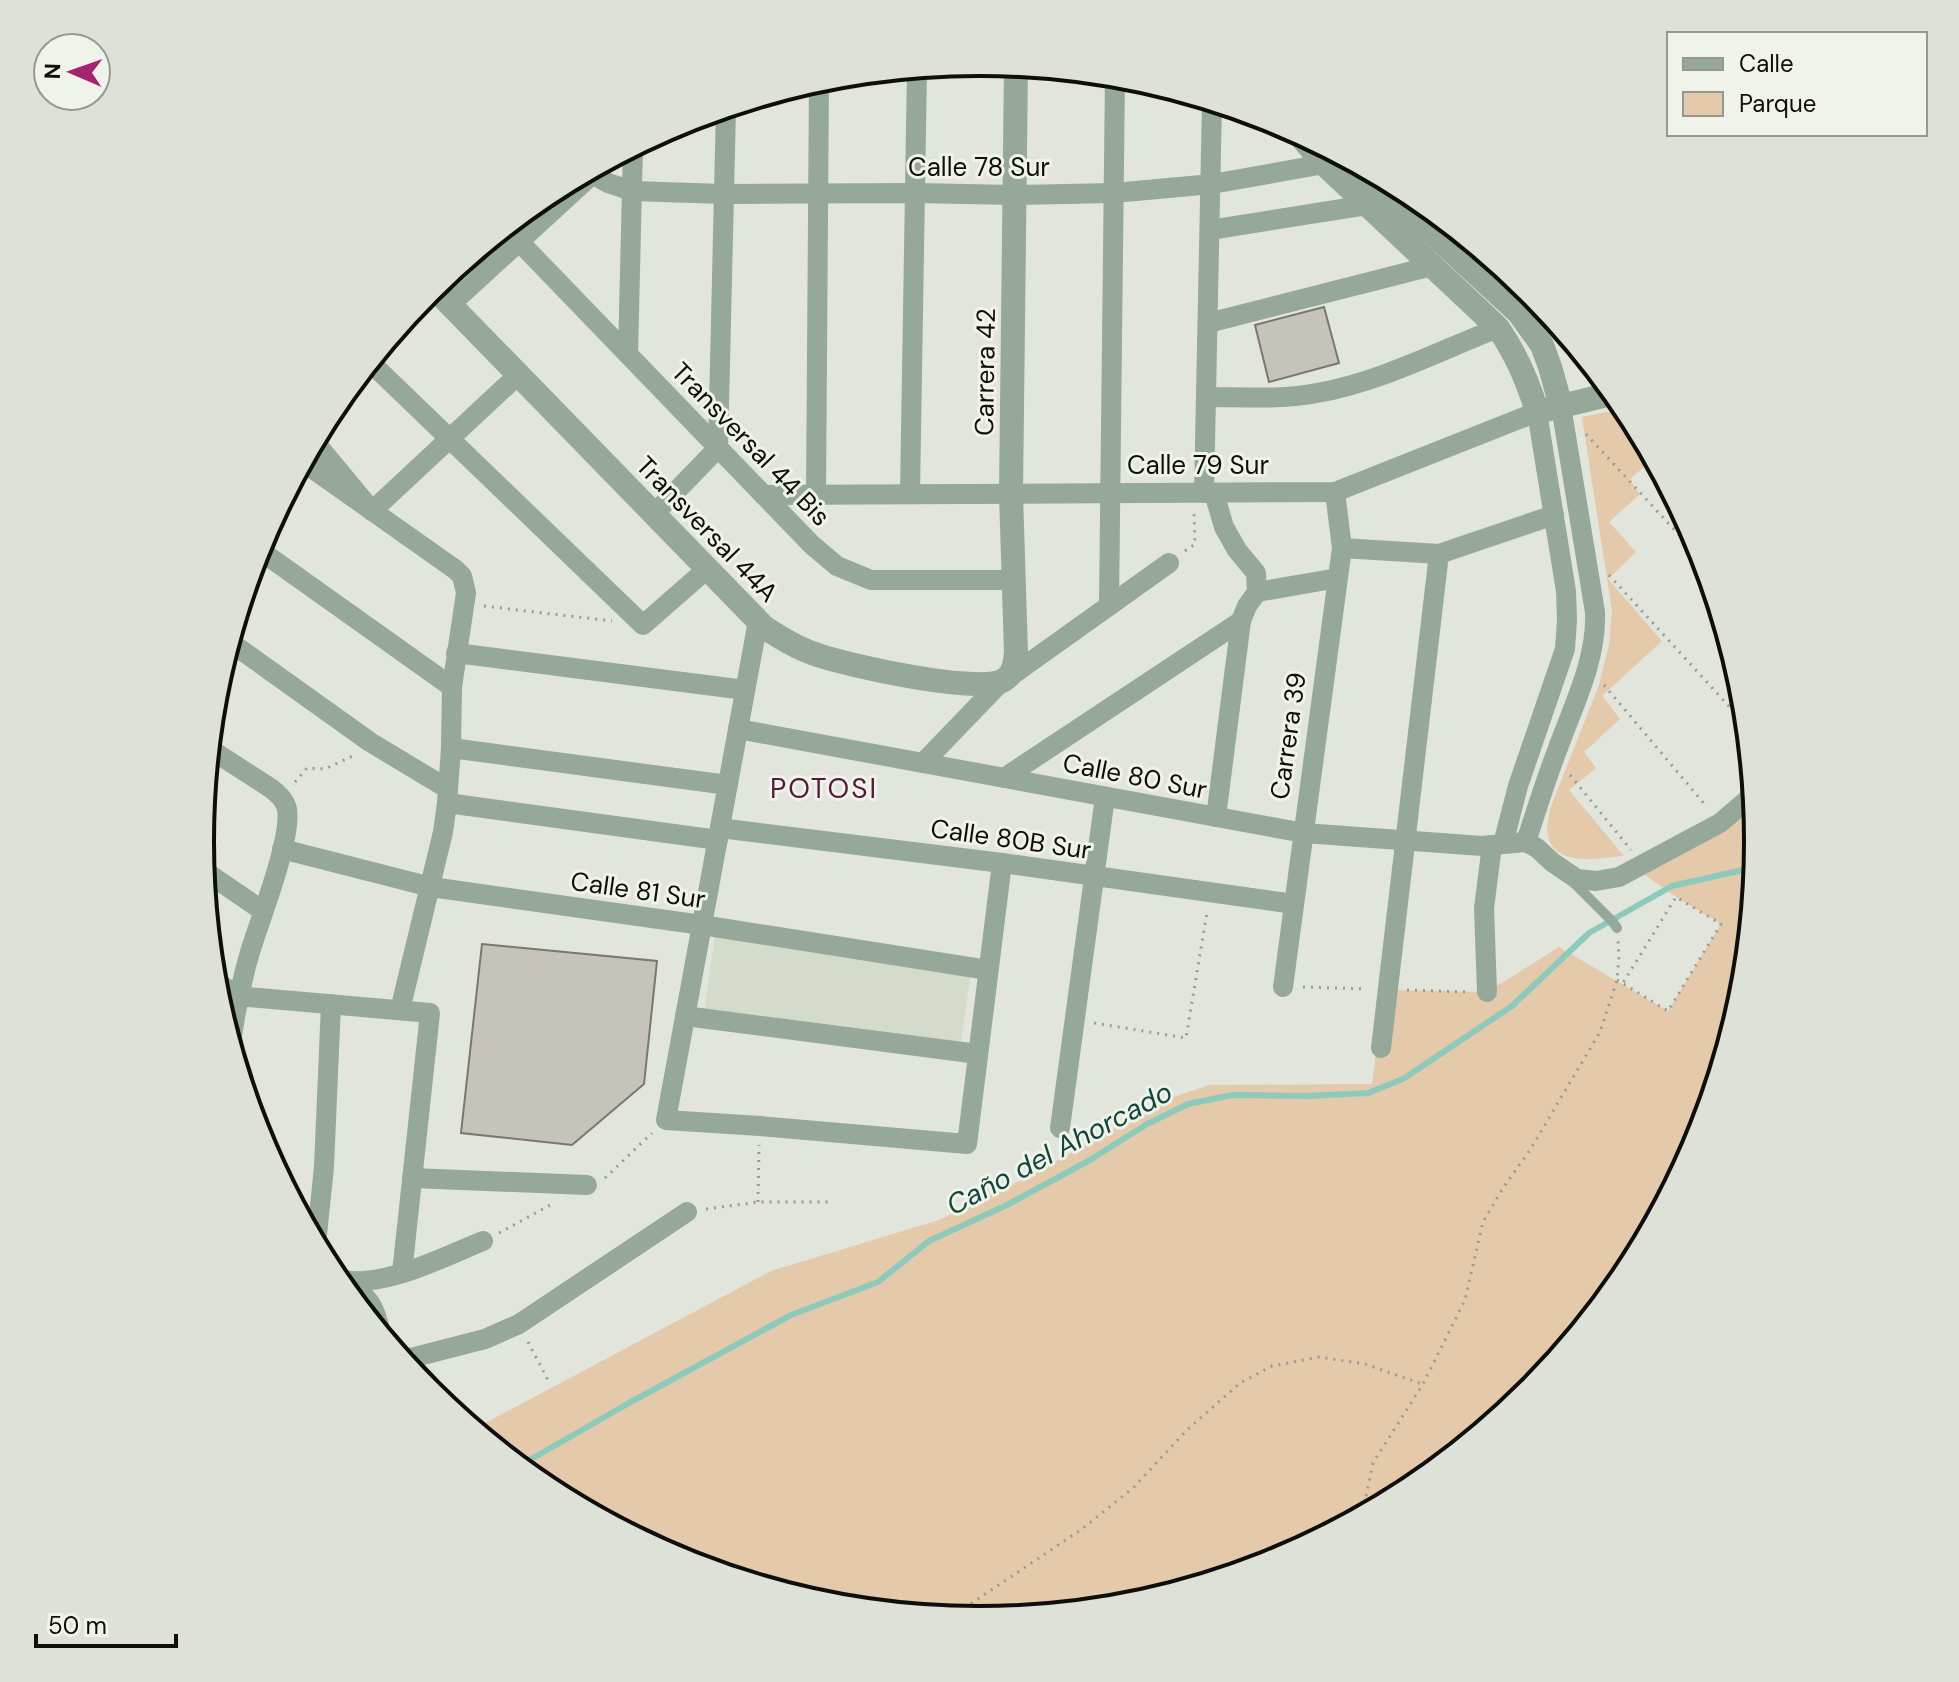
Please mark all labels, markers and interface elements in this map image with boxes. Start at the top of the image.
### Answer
north arrow [32,32,112,112]
legend [1667,32,1927,136]
text: Calle [1739,48,1794,79]
text: N [38,63,67,80]
text: Parque [1739,88,1816,119]
street label: Calle 78 Sur [908,150,1050,184]
street label: Carrera 42 [967,308,1003,436]
street label: Transversal 44 Bis [664,355,838,533]
street label: Calle 79 Sur [1127,448,1269,482]
street label: Transversal 44A [629,449,785,609]
street label: Carrera 39 [1262,670,1314,802]
street label: Calle 80 Sur [1060,745,1210,807]
district label: POTOSI [770,770,878,807]
street label: Calle 80B Sur [928,811,1094,867]
street label: Calle 81 Sur [568,864,708,916]
water label: Caño del Ahorcado [940,1073,1179,1224]
scale bar [36,1598,176,1648]
text: 50 m [48,1610,107,1641]

